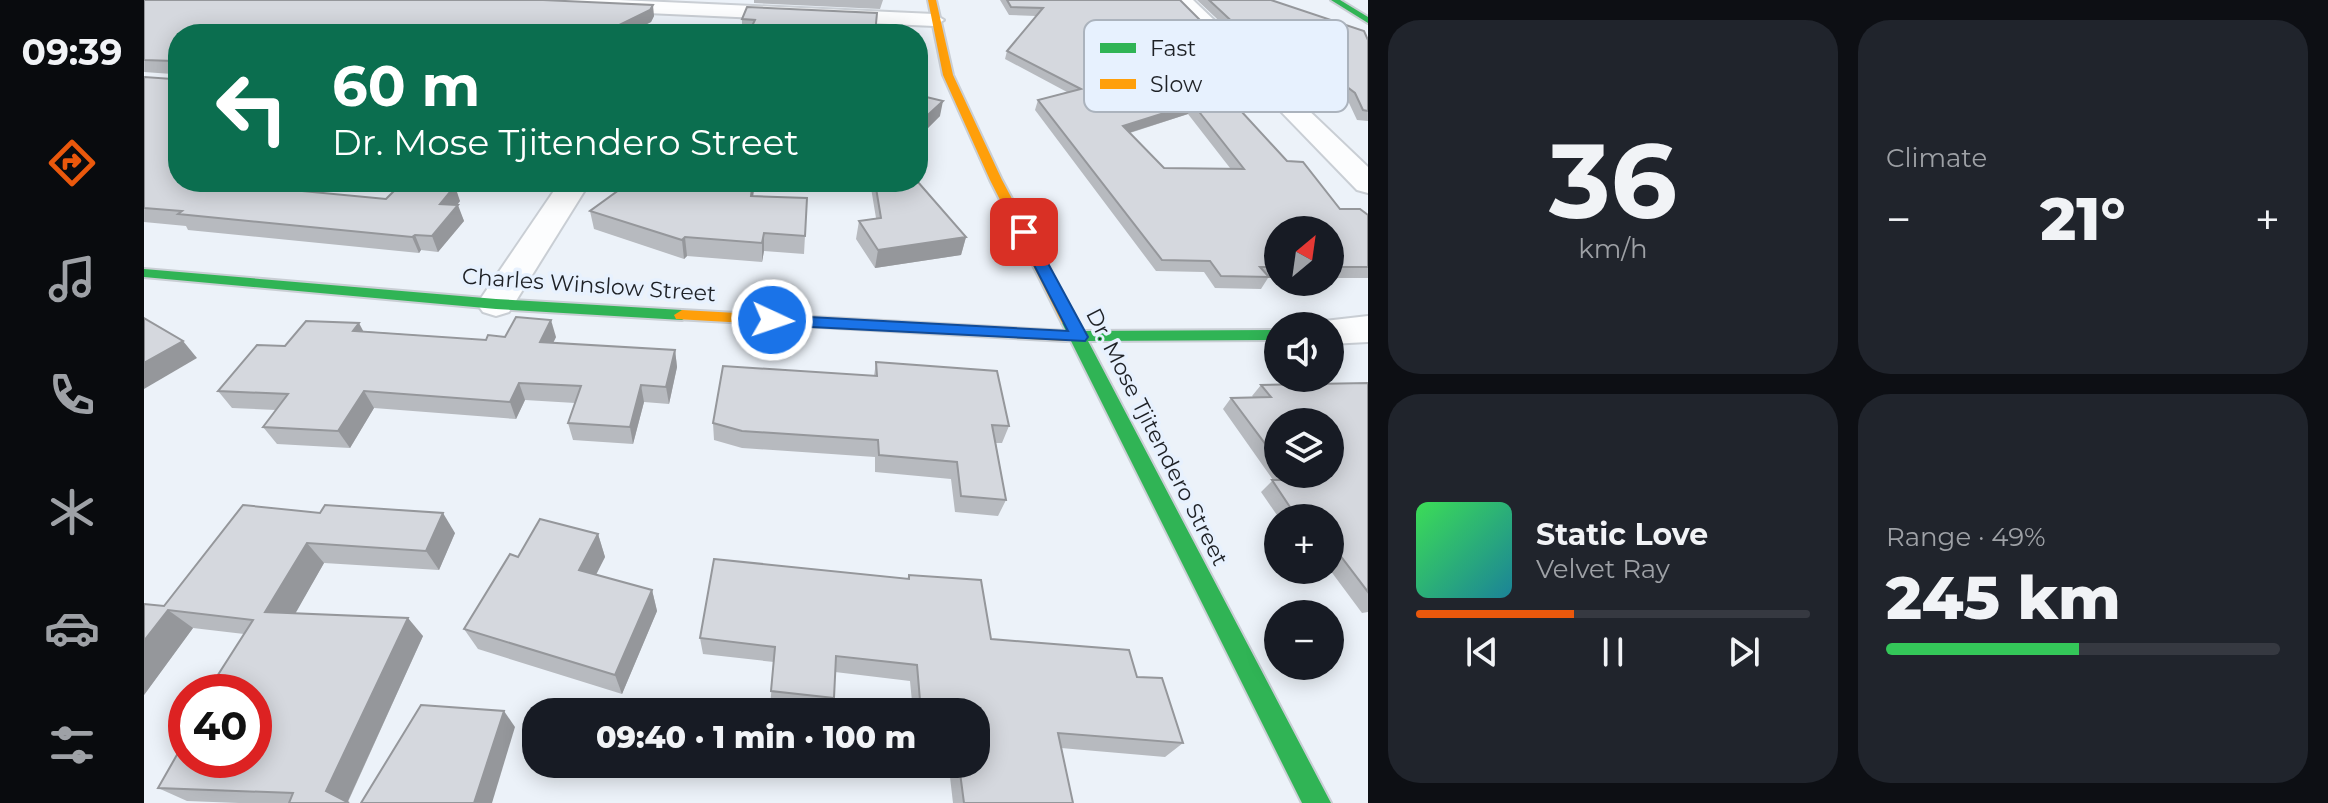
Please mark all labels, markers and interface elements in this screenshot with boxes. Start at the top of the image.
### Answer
legend [1084,20,1348,112]
text: 09:39 [21,30,123,74]
text: Fast [1150,35,1196,62]
text: 60 m [332,52,480,120]
icon: left [200,56,304,160]
text: Slow [1150,71,1203,98]
text: 36 [1549,117,1677,244]
text: Dr. Mose Tjitendero Street [332,120,799,164]
icon: directions [44,135,100,191]
text: Climate [1886,142,1987,174]
text: 21° [2040,182,2126,255]
text: − [1886,192,1911,246]
text: + [2255,192,2280,246]
pin [990,198,1058,266]
icon: arrive [1002,210,1046,254]
north arrow [1264,216,1344,296]
map controls [1264,216,1344,680]
text: km/h [1578,233,1648,265]
icon: music [44,251,100,307]
street label: Charles Winslow Street [461,263,717,307]
position arrow [730,278,814,362]
street label: Dr. Mose Tjitendero Street [1080,304,1234,570]
button: sound [1264,312,1344,392]
icon: phone [44,367,100,423]
button: layers [1264,408,1344,488]
icon: climate [44,484,100,540]
button: + [1264,504,1344,584]
text: Static Love [1536,516,1708,553]
text: Range · 49% [1886,521,2046,553]
text: Velvet Ray [1536,553,1670,585]
text: 245 km [1886,561,2121,634]
icon: car [44,600,100,656]
button: − [1264,600,1344,680]
icon: previous [1460,630,1504,674]
icon: pause [1591,630,1635,674]
icon: next [1722,630,1766,674]
speed limit sign: 40 [168,674,272,778]
icon: filters [44,717,100,773]
text: 09:40 · 1 min · 100 m [596,719,916,756]

